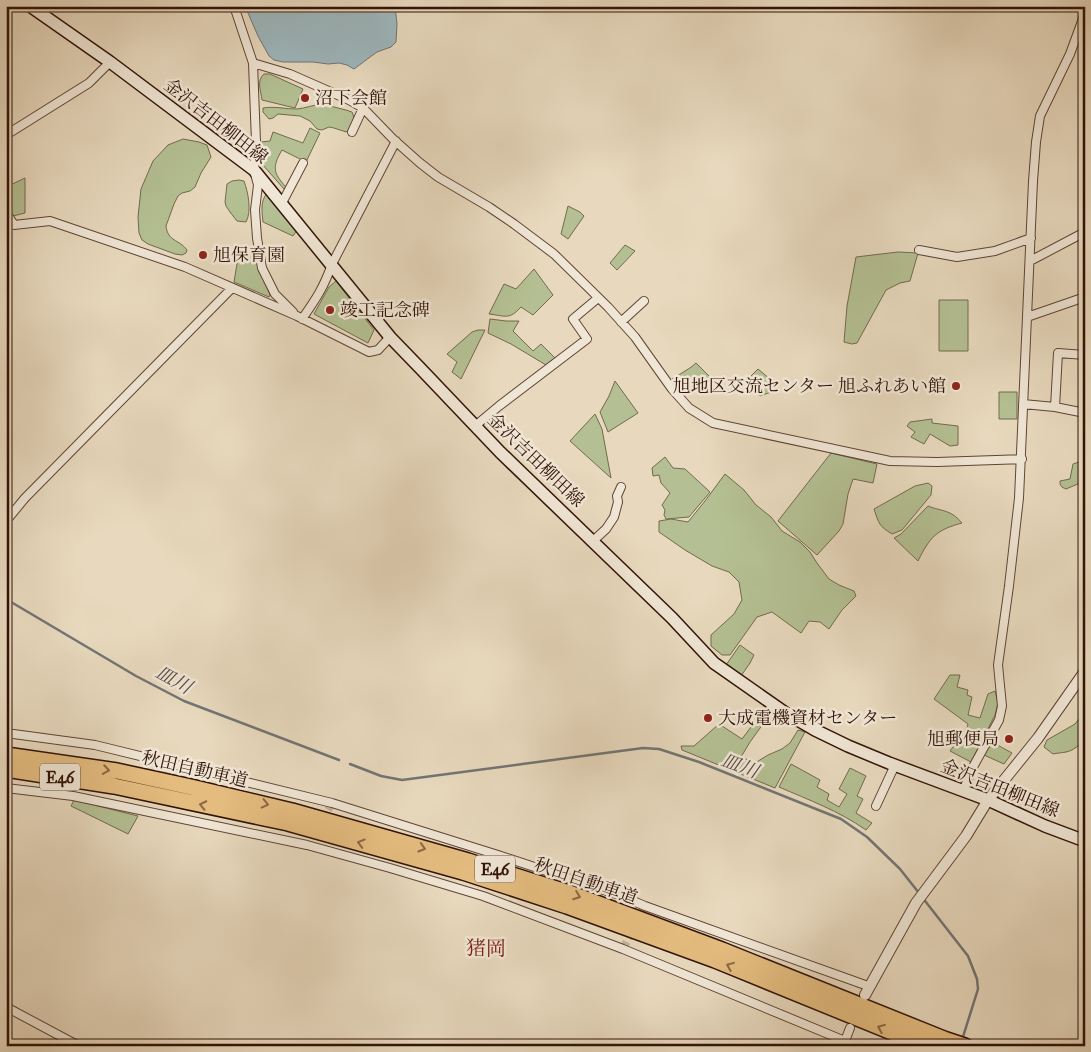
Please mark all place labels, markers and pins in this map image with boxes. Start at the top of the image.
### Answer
place label: 沼下会館 [315,87,387,109]
marker: 沼下会館 [299,92,311,104]
place label: 旭保育園 [213,244,285,266]
marker: 旭保育園 [197,249,209,261]
place label: 竣工記念碑 [340,299,430,321]
marker: 竣工記念碑 [324,304,336,316]
place label: 旭地区交流センター 旭ふれあい館 [673,375,946,397]
marker: 旭地区交流センター 旭ふれあい館 [950,380,962,392]
place label: 大成電機資材センター [718,707,897,729]
marker: 大成電機資材センター [702,712,714,724]
place label: 旭郵便局 [927,728,999,750]
marker: 旭郵便局 [1003,733,1015,745]

